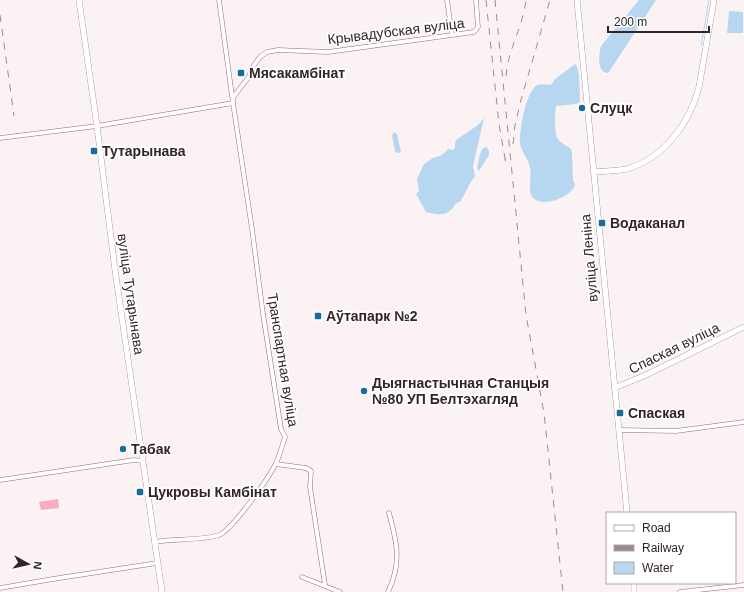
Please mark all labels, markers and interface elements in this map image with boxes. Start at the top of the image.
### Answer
scale bar [608,8,709,34]
street label: Крывадубская вуліца [327,15,466,47]
text: 200 m [614,15,647,29]
place label: Мясакамбінат [249,65,345,81]
marker: Мясакамбінат [236,68,246,78]
place label: Слуцк [590,100,633,116]
marker: Слуцк [577,103,587,113]
place label: Тутарынава [102,143,186,159]
marker: Тутарынава [89,146,99,156]
street label: вуліца Леніна [577,213,601,303]
place label: Водаканал [610,215,685,231]
marker: Водаканал [597,218,607,228]
street label: вуліца Тутарынава [115,232,147,356]
street label: Транспартная вуліца [265,292,302,428]
place label: Аўтапарк №2 [326,308,418,324]
marker: Аўтапарк №2 [313,311,323,321]
street label: Спаская вуліца [626,319,722,377]
place label: Дыягнастычная Станцыя №80 УП Белтэхагляд [372,375,549,407]
marker: Дыягнастычная Станцыя №80 УП Белтэхагляд [359,386,369,396]
place label: Спаская [628,405,685,421]
marker: Спаская [615,408,625,418]
place label: Табак [131,441,171,457]
marker: Табак [118,444,128,454]
place label: Цукровы Камбінат [148,484,277,500]
marker: Цукровы Камбінат [135,487,145,497]
legend [606,512,736,584]
text: Road [642,521,671,535]
text: Railway [642,541,684,555]
north arrow [8,544,48,584]
text: N [31,561,44,570]
text: Water [642,561,674,575]

